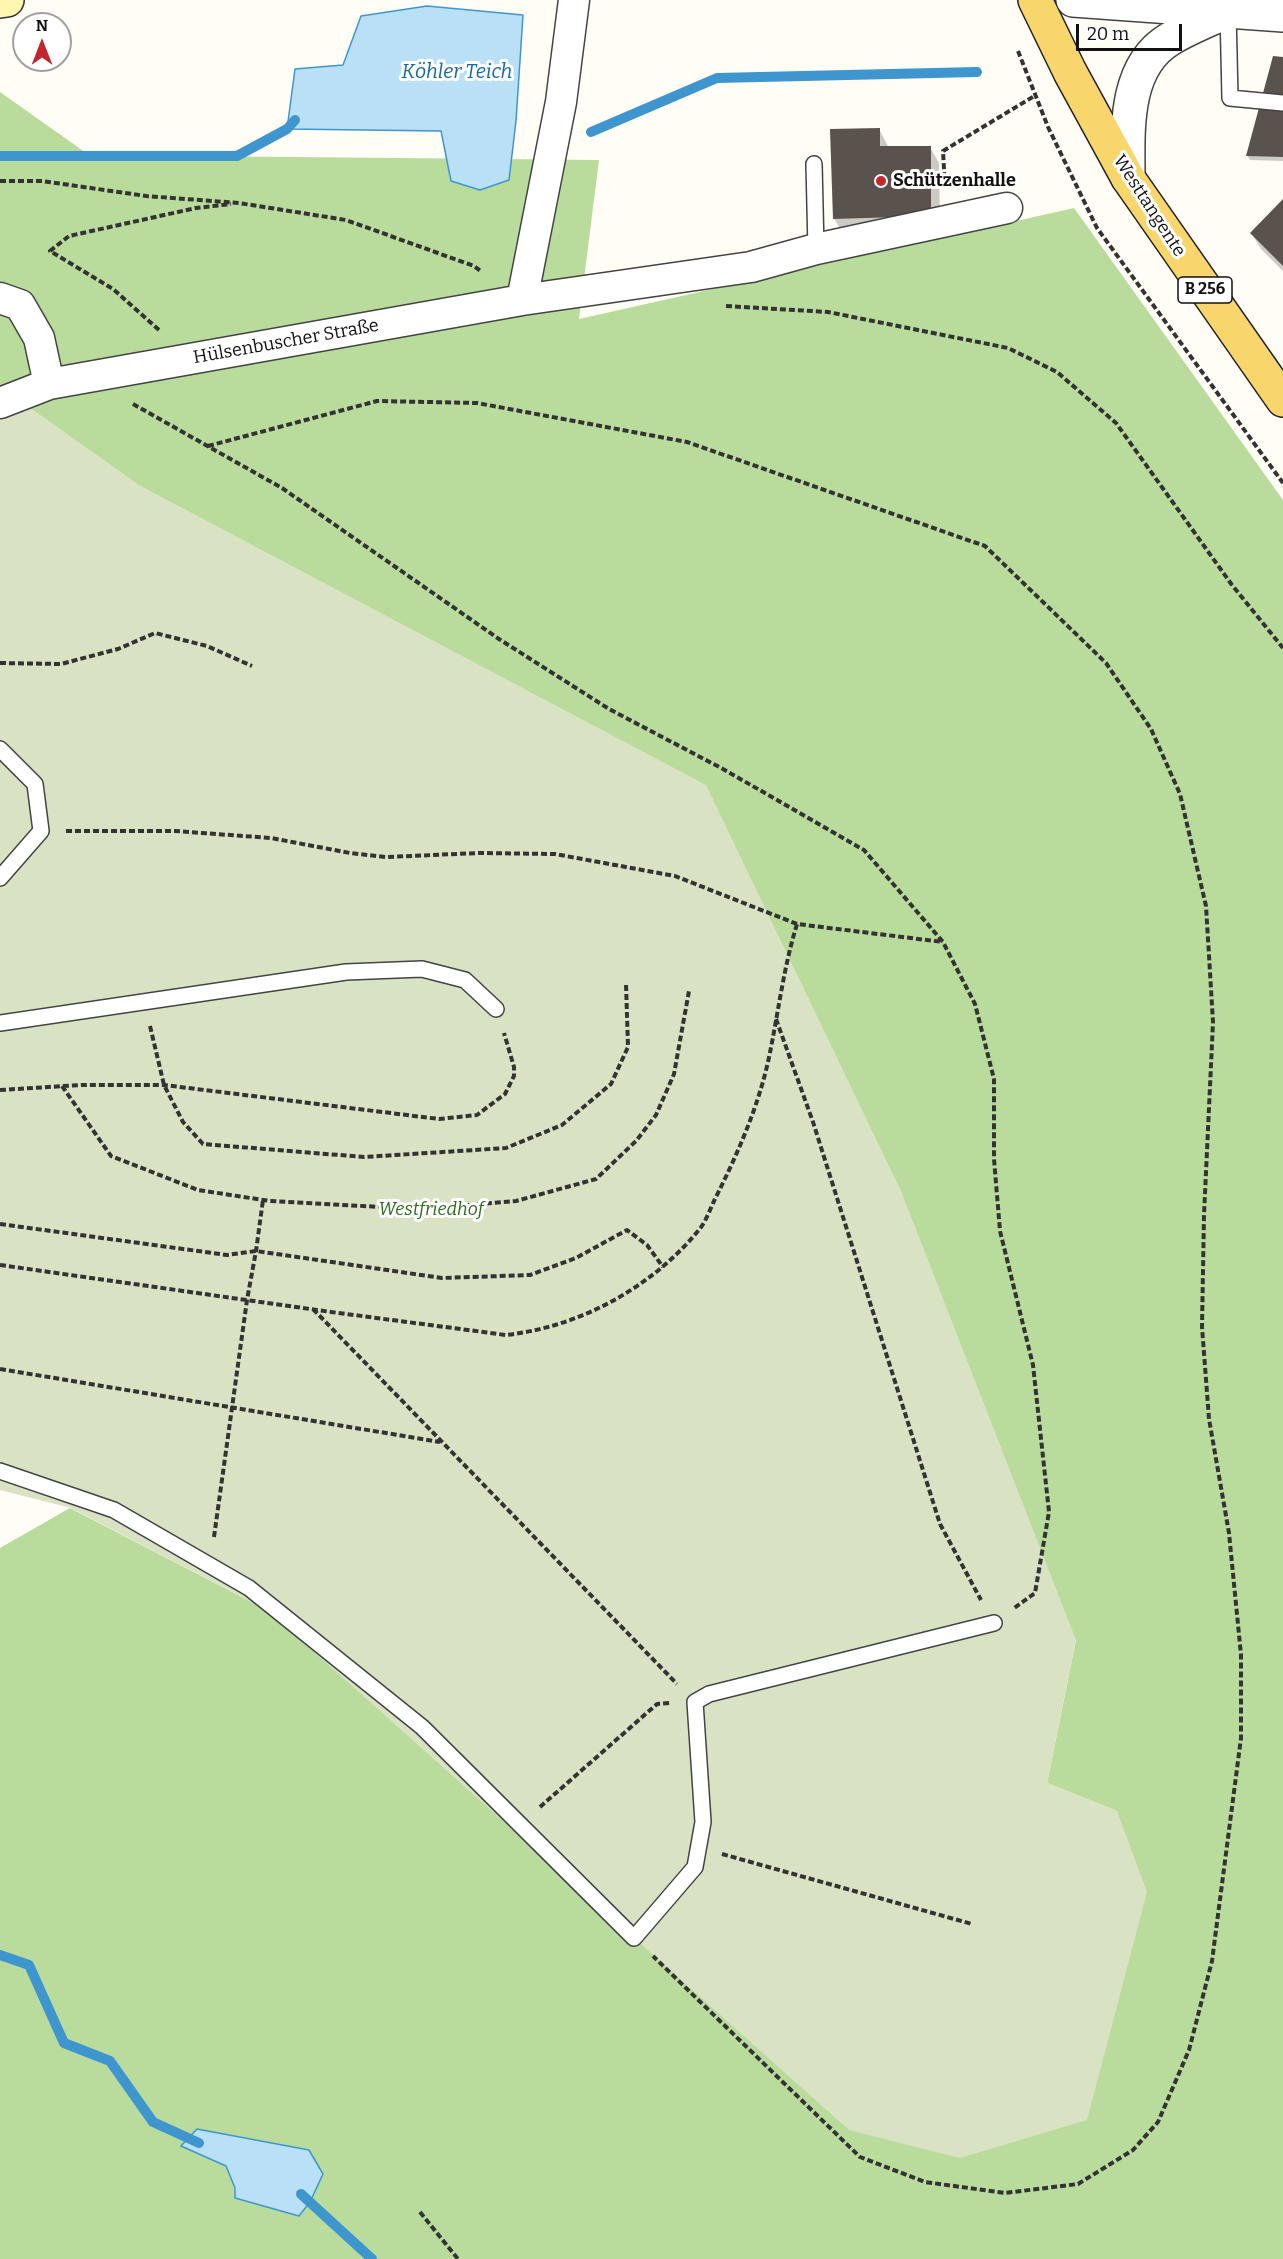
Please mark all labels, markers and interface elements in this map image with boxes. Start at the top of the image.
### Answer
north arrow [12,12,72,72]
scale bar [1079,12,1186,50]
text: N [36,16,48,35]
text: 20 m [1087,23,1129,45]
water label: Köhler Teich [402,60,512,84]
street label: Westtangente [1108,151,1190,261]
place label: Schützenhalle [893,170,1016,192]
marker: Schützenhalle [874,174,888,188]
road number: B 256 [1178,277,1232,303]
street label: Hülsenbuscher Straße [192,315,380,369]
park label: Westfriedhof [378,1199,484,1221]

